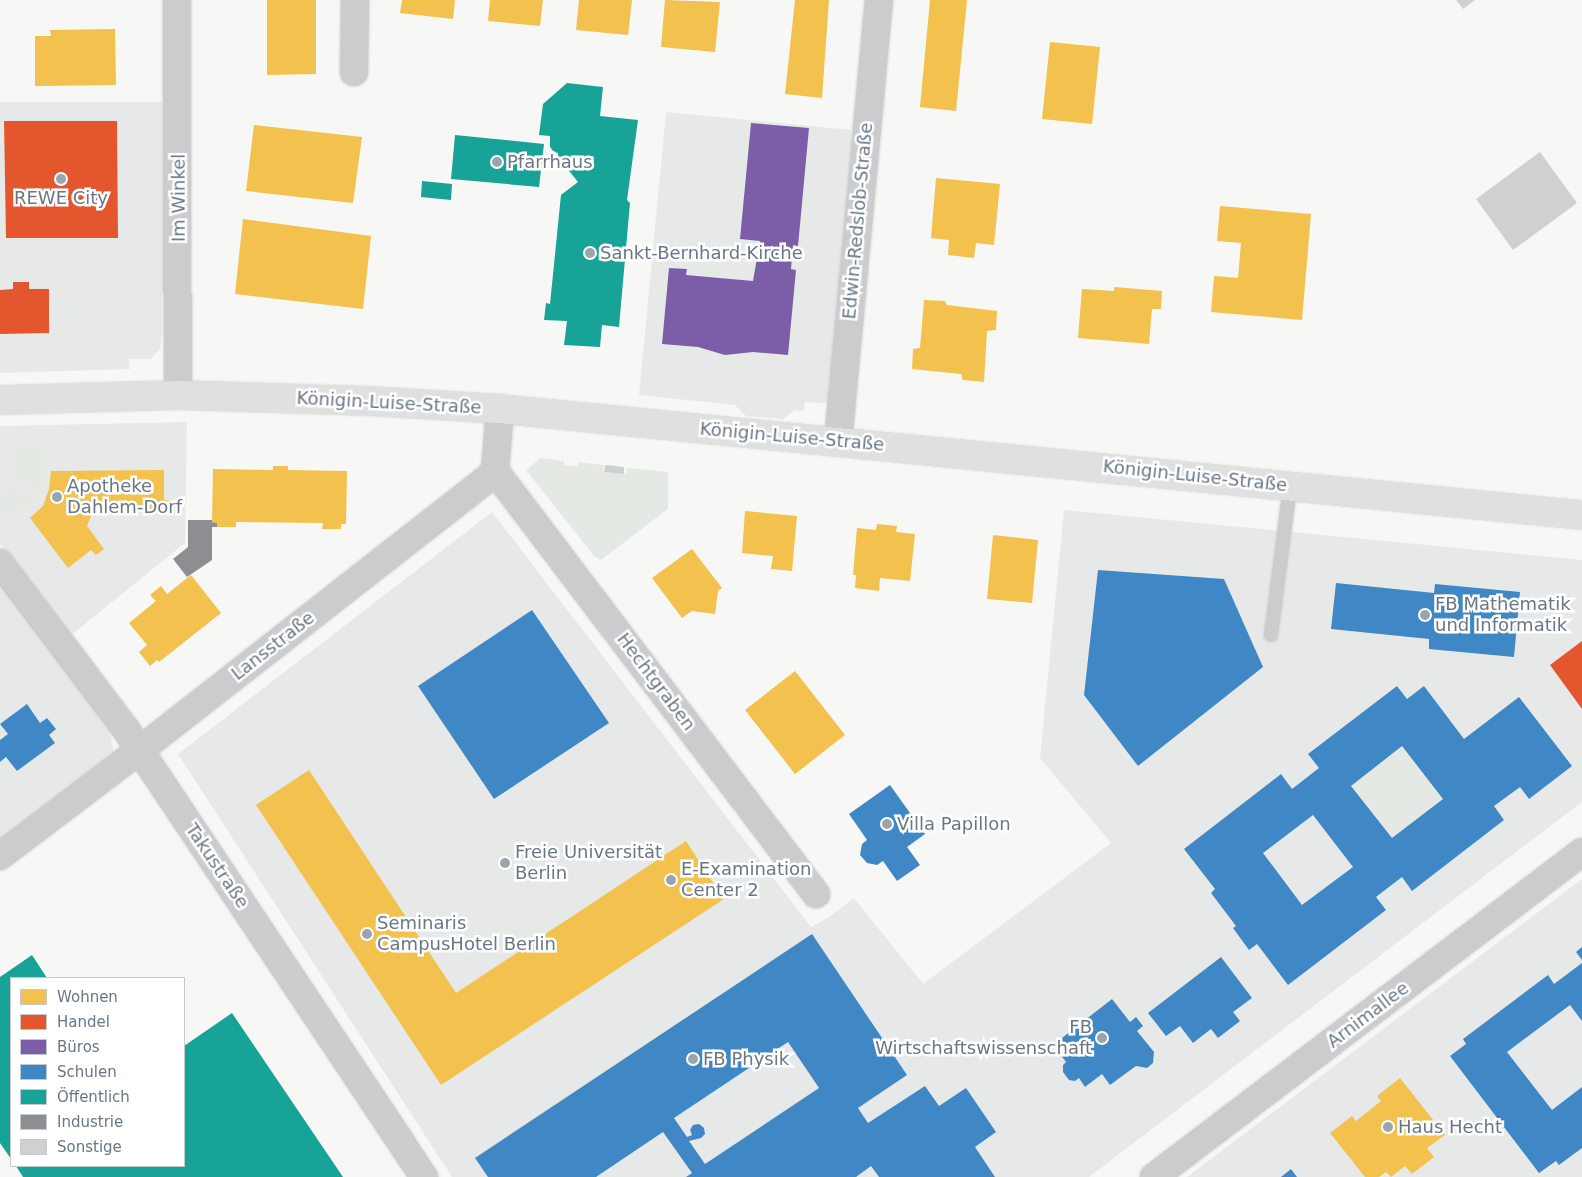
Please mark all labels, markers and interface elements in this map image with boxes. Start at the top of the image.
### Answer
street label: Edwin-Redslob-Straße [839,122,877,320]
place label: Pfarrhaus [507,151,593,173]
street label: Im Winkel [168,154,190,242]
marker: Pfarrhaus [491,156,503,168]
marker: REWE City [55,173,67,185]
place label: REWE City [14,187,108,209]
place label: Sankt-Bernhard-Kirche [600,242,803,264]
marker: Sankt-Bernhard-Kirche [584,247,596,259]
street label: Königin-Luise-Straße [296,387,482,419]
street label: Königin-Luise-Straße [699,418,885,456]
street label: Königin-Luise-Straße [1102,456,1288,496]
place label: Apotheke Dahlem-Dorf [67,476,182,518]
marker: Apotheke Dahlem-Dorf [51,491,63,503]
place label: FB Mathematik und Informatik [1435,594,1571,636]
street label: Lansstraße [227,607,319,685]
marker: FB Mathematik und Informatik [1419,609,1431,621]
street label: Hechtgraben [612,629,700,735]
place label: Villa Papillon [897,813,1011,835]
marker: Villa Papillon [881,818,893,830]
street label: Takustraße [181,820,253,912]
place label: Freie Universität Berlin [515,842,662,884]
marker: Freie Universität Berlin [499,857,511,869]
place label: E-Examination Center 2 [681,859,811,902]
marker: E-Examination Center 2 [665,874,677,886]
place label: Seminaris CampusHotel Berlin [377,913,556,956]
marker: Seminaris CampusHotel Berlin [361,928,373,940]
legend [10,977,185,1167]
street label: Arnimallee [1323,977,1413,1053]
text: Wohnen [57,988,118,1006]
text: Handel [57,1013,110,1031]
place label: FB Wirtschaftswissenschaft [875,1017,1092,1060]
marker: FB Wirtschaftswissenschaft [1096,1032,1108,1044]
text: Büros [57,1038,100,1056]
place label: FB Physik [703,1048,789,1070]
marker: FB Physik [687,1053,699,1065]
text: Schulen [57,1063,117,1081]
text: Öffentlich [57,1088,130,1106]
text: Industrie [57,1113,123,1131]
place label: Haus Hecht [1398,1116,1502,1138]
marker: Haus Hecht [1382,1121,1394,1133]
text: Sonstige [57,1138,122,1156]

